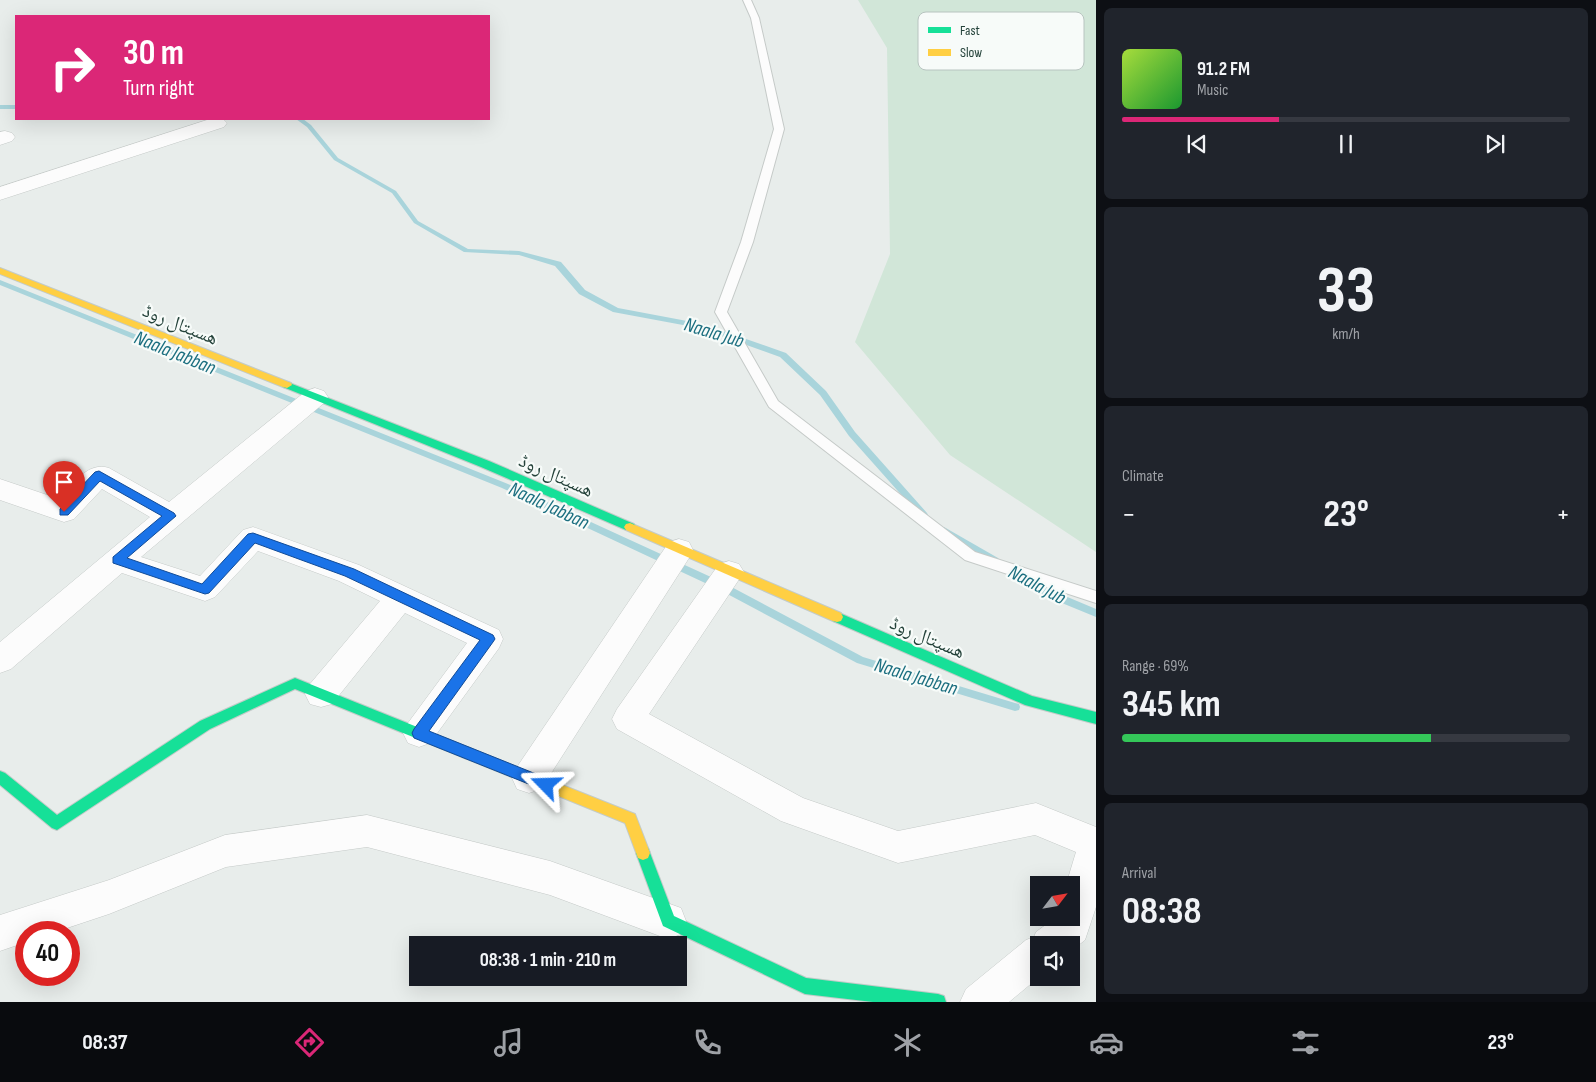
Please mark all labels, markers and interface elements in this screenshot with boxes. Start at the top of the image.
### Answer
legend [918,12,1084,70]
text: Fast [960,22,980,39]
text: 30 m [123,32,184,75]
icon: right [40,35,105,100]
text: Slow [960,44,982,61]
text: 91.2 FM [1197,58,1250,81]
text: Turn right [123,75,194,102]
text: Music [1197,81,1228,100]
icon: previous [1183,130,1211,158]
icon: pause [1332,130,1360,158]
icon: next [1481,130,1509,158]
text: 33 [1317,253,1375,331]
street label: ھسپتال روڈ [139,300,221,350]
water label: Naala Jub [681,313,747,353]
text: km/h [1332,325,1360,344]
water label: Naala Jabban [131,326,219,380]
street label: ھسپتال روڈ [515,449,597,503]
pin [43,461,85,512]
text: Climate [1122,467,1164,486]
icon: arrive [50,468,78,496]
water label: Naala Jabban [505,477,593,535]
text: 23° [1323,492,1369,537]
text: − [1122,498,1136,531]
text: + [1556,498,1570,531]
water label: Naala Jub [1004,560,1070,610]
street label: ھسپتال روڈ [886,612,968,664]
water label: Naala Jabban [871,653,961,701]
text: Range · 69% [1122,657,1189,676]
text: 345 km [1122,682,1221,727]
position arrow [519,758,571,810]
text: Arrival [1122,864,1156,883]
north arrow [1030,876,1080,926]
map controls [1030,876,1080,986]
text: 08:38 [1122,889,1201,934]
speed limit sign: 40 [15,921,80,986]
button: sound [1030,936,1080,986]
text: 08:38 · 1 min · 210 m [480,949,616,972]
icon: directions [292,1025,327,1060]
icon: music [491,1025,526,1060]
icon: phone [690,1025,725,1060]
icon: climate [890,1025,925,1060]
icon: car [1089,1025,1124,1060]
icon: filters [1288,1025,1323,1060]
text: 08:37 [82,1029,127,1056]
text: 23° [1487,1029,1514,1056]

